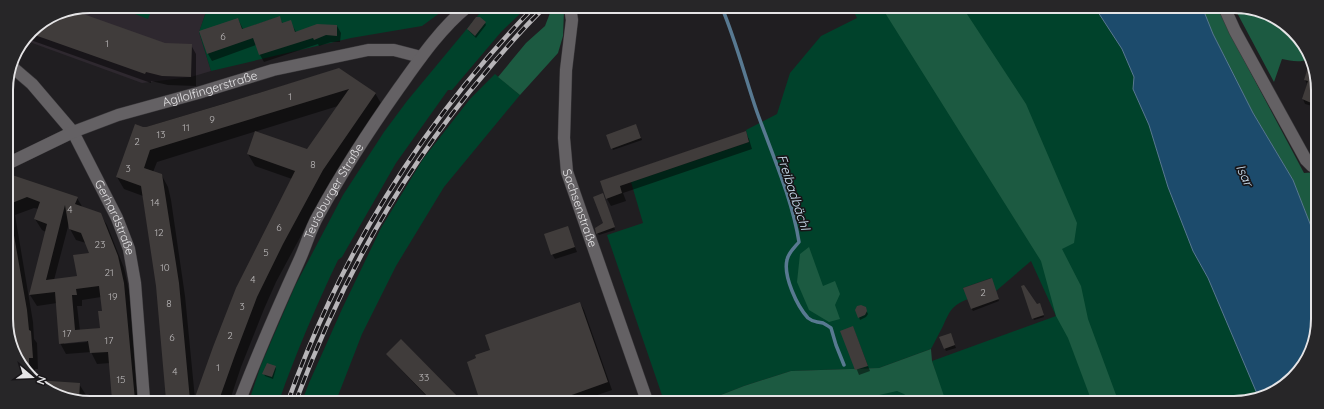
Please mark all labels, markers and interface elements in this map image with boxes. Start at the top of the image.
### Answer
house number: 6 [220,30,226,43]
house number: 1 [105,37,109,50]
street label: Agilolfingerstraße [161,67,259,109]
house number: 1 [288,90,292,103]
house number: 9 [209,113,215,126]
house number: 11 [182,121,190,134]
house number: 13 [157,128,165,141]
house number: 2 [134,135,140,148]
street label: Teutoburger Straße [300,140,367,241]
water label: Freibadbächl [774,152,814,234]
house number: 8 [310,158,316,171]
water label: Isar [1233,161,1258,190]
house number: 3 [125,162,131,175]
street label: Sachsenstraße [560,167,601,249]
street label: Gerhardstraße [92,177,138,256]
house number: 14 [151,196,159,209]
house number: 4 [67,203,73,216]
house number: 6 [276,221,282,234]
house number: 12 [154,226,164,239]
house number: 23 [95,238,105,251]
house number: 5 [263,246,269,259]
house number: 10 [160,261,170,274]
house number: 21 [104,266,114,279]
house number: 4 [250,273,256,286]
house number: 2 [980,286,986,299]
house number: 19 [108,290,118,303]
house number: 8 [166,297,172,310]
house number: 3 [239,300,245,313]
house number: 17 [63,327,71,340]
house number: 2 [227,329,233,342]
house number: 6 [169,331,175,344]
house number: 17 [105,334,113,347]
north arrow [12,357,52,397]
house number: 1 [216,361,220,374]
house number: 4 [172,365,178,378]
house number: 33 [419,371,429,384]
house number: 15 [116,373,126,386]
text: N [34,374,49,386]

